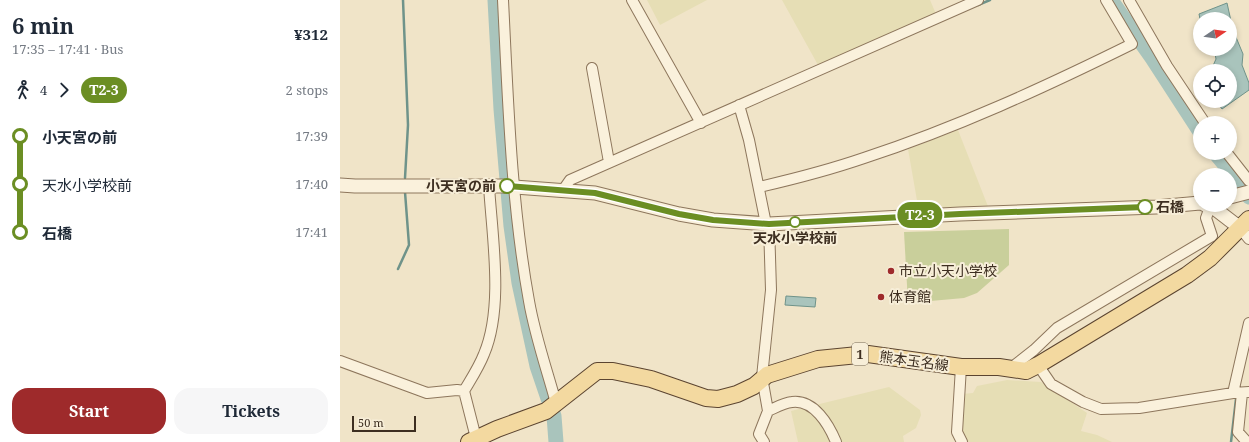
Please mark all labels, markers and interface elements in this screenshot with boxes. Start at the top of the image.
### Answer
text: 6 min [12,10,74,40]
north arrow [1193,12,1237,56]
map controls [1193,12,1237,212]
text: ¥312 [294,24,328,44]
text: 17:35 – 17:41 · Bus [12,40,123,58]
button: locate [1193,64,1237,108]
icon: walk [12,79,34,101]
icon: forward [53,79,75,101]
text: T2-3 [89,80,119,99]
text: 4 [40,81,47,99]
text: 2 stops [286,81,328,99]
button: + [1193,116,1237,160]
text: 小天宮の前 [42,127,117,147]
text: 17:39 [295,127,328,145]
button: − [1193,168,1237,212]
text: 天水小学校前 [42,175,132,195]
text: 17:40 [295,175,328,193]
place label: 小天宮の前 [426,176,496,195]
marker: 小天宮の前 [499,178,515,194]
place label: 石橋 [1156,197,1184,216]
marker: 石橋 [1137,199,1153,215]
line badge: T2-3 [892,202,948,228]
text: T2-3 [905,205,935,224]
marker: 天水小学校前 [789,216,801,228]
text: 石橋 [42,223,72,243]
text: 17:41 [295,223,328,241]
place label: 天水小学校前 [753,228,837,247]
place label: 市立小天小学校 [899,261,997,280]
marker: 市立小天小学校 [886,266,896,276]
place label: 体育館 [889,287,931,306]
marker: 体育館 [876,292,886,302]
road number: 1 [852,343,868,365]
street label: 熊本玉名線 [878,346,950,375]
button: Start [12,388,166,434]
button: Tickets [174,388,328,434]
scale bar [352,414,416,433]
text: 50 m [358,415,384,430]

